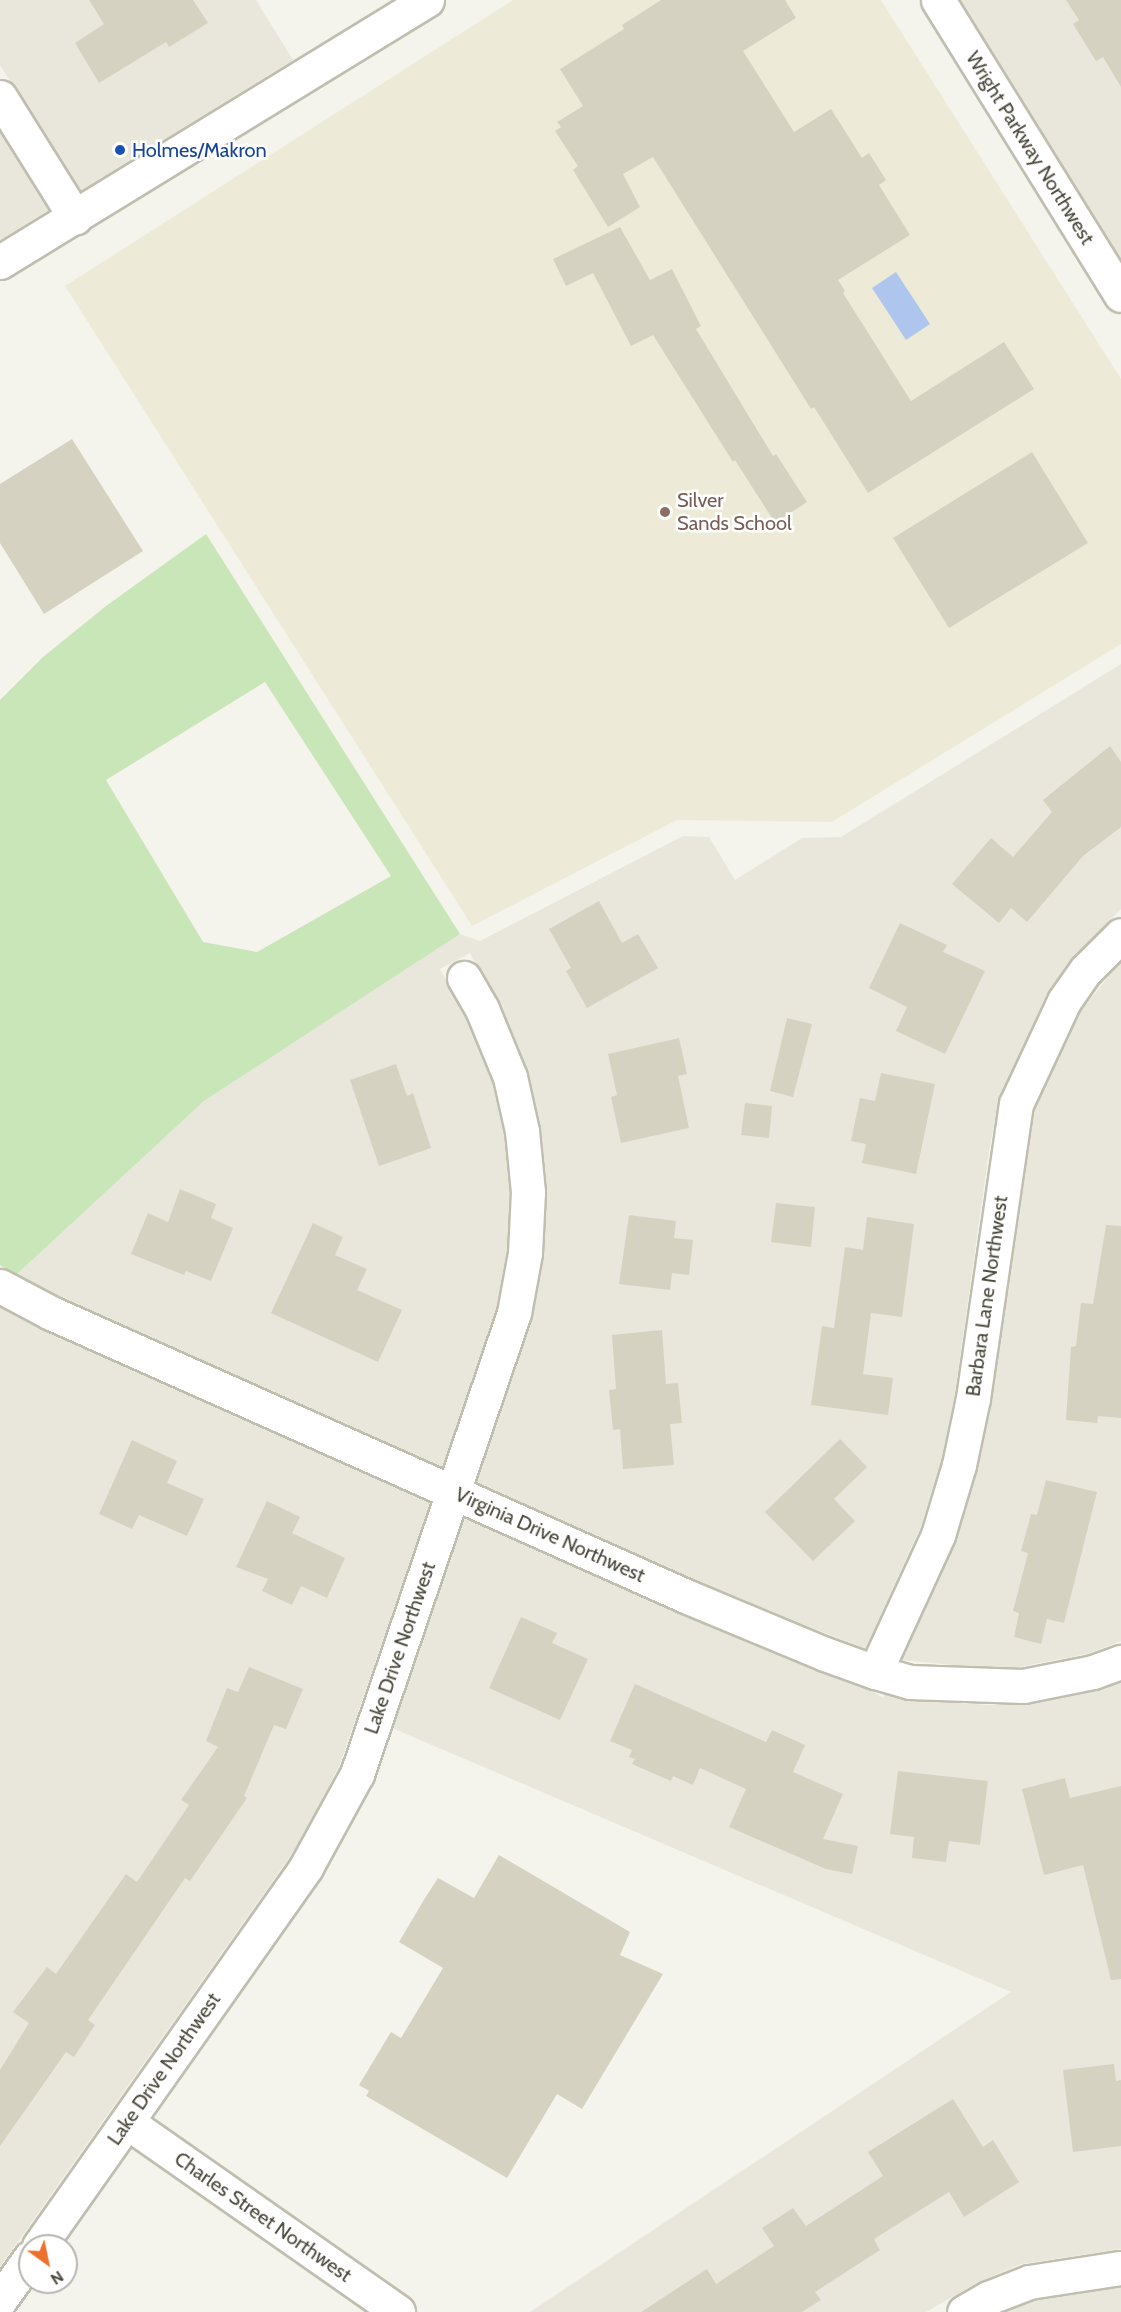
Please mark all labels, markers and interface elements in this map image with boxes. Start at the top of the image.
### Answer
street label: Wright Parkway Northwest [961,47,1099,249]
place label: Holmes/Makron [132,138,267,162]
marker: Holmes/Makron [113,143,127,157]
place label: Silver Sands School [677,488,792,535]
marker: Silver Sands School [658,505,672,519]
street label: Barbara Lane Northwest [961,1194,1013,1398]
street label: Virginia Drive Northwest [451,1482,649,1588]
street label: Lake Drive Northwest [359,1559,441,1737]
street label: Lake Drive Northwest [102,1988,226,2150]
street label: Charles Street Northwest [170,2147,356,2287]
north arrow [18,2234,78,2294]
text: N [47,2267,67,2289]

